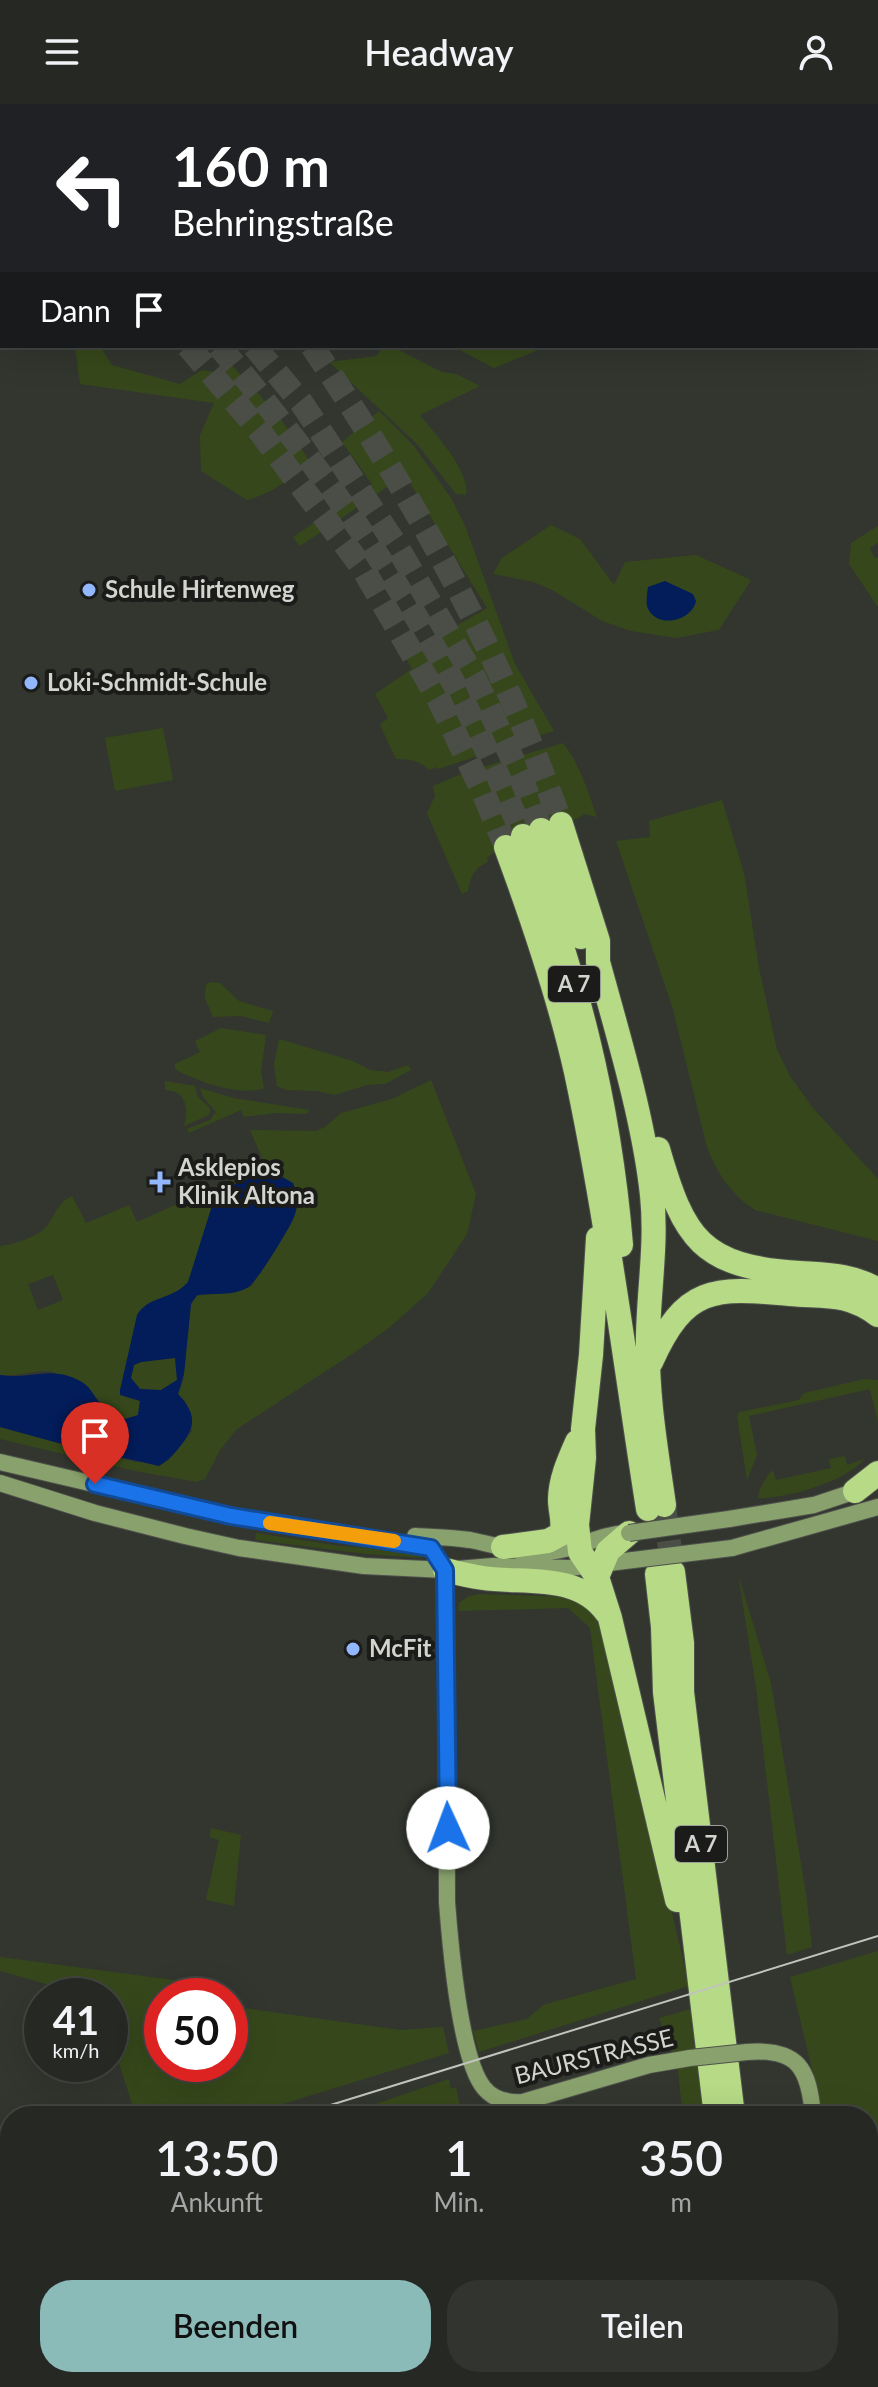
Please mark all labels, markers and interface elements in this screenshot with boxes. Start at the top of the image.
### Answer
icon: menu [40,30,84,74]
text: Headway [364,30,514,74]
icon: person [794,30,838,74]
text: 160 m [172,132,330,199]
icon: left [40,136,144,240]
text: Behringstraße [172,200,394,244]
icon: arrive [127,288,171,332]
text: Dann [40,292,111,328]
place label: Schule Hirtenweg [105,574,295,603]
marker: Schule Hirtenweg [80,581,98,599]
place label: Loki-Schmidt-Schule [47,667,267,696]
marker: Loki-Schmidt-Schule [22,674,40,692]
road number: A 7 [548,966,600,1002]
place label: Asklepios Klinik Altona [177,1152,315,1209]
marker: Asklepios Klinik Altona [149,1171,171,1193]
pin [61,1402,129,1484]
icon: arrive [73,1414,117,1458]
place label: McFit [369,1633,431,1662]
marker: McFit [344,1640,362,1658]
position arrow [406,1786,490,1870]
road number: A 7 [675,1826,727,1862]
speed limit sign: 50 [144,1978,248,2082]
text: 41 [53,1996,99,2044]
street label: BAURSTRASSE [511,2022,676,2089]
text: km/h [53,2038,99,2062]
text: 13:50 [155,2129,279,2186]
text: 1 [445,2129,473,2186]
text: 350 [639,2129,723,2186]
text: Ankunft [171,2186,263,2218]
text: Min. [434,2186,484,2218]
text: m [671,2186,692,2218]
button: Beenden [40,2280,431,2372]
button: Teilen [447,2280,838,2372]

